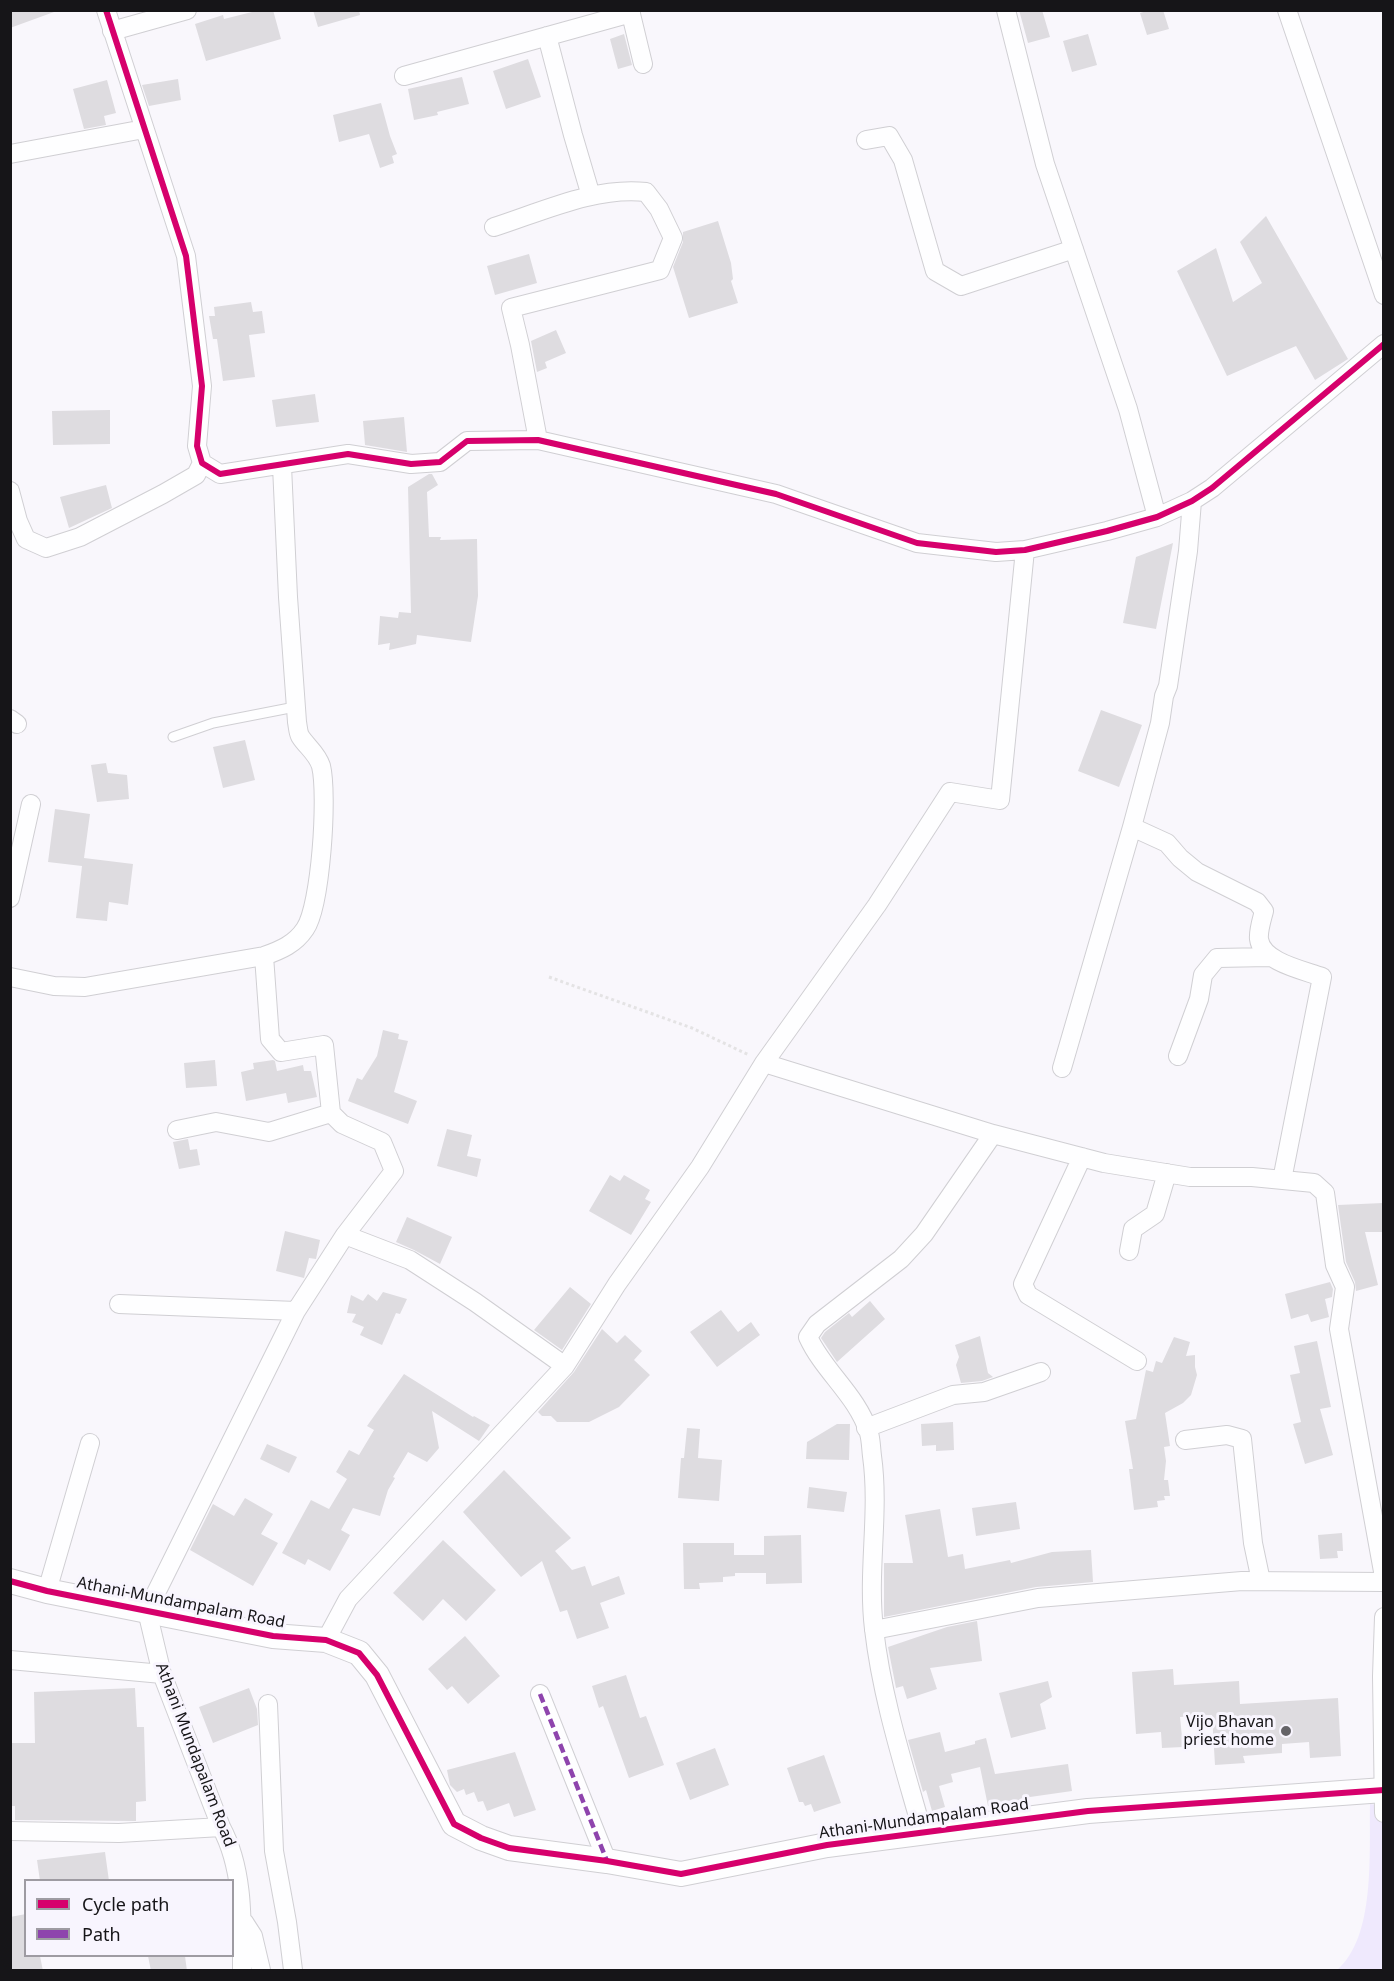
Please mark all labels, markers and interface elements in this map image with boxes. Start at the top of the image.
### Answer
street label: Athani-Mundampalam Road [75,1573,287,1633]
street label: Athani Mundapalam Road [151,1660,239,1850]
place label: Vijo Bhavan priest home [1183,1712,1274,1750]
marker: Vijo Bhavan priest home [1279,1724,1293,1738]
street label: Athani-Mundampalam Road [818,1795,1030,1843]
legend [24,1879,234,1957]
text: Cycle path [82,1892,169,1916]
text: Path [82,1922,121,1946]

